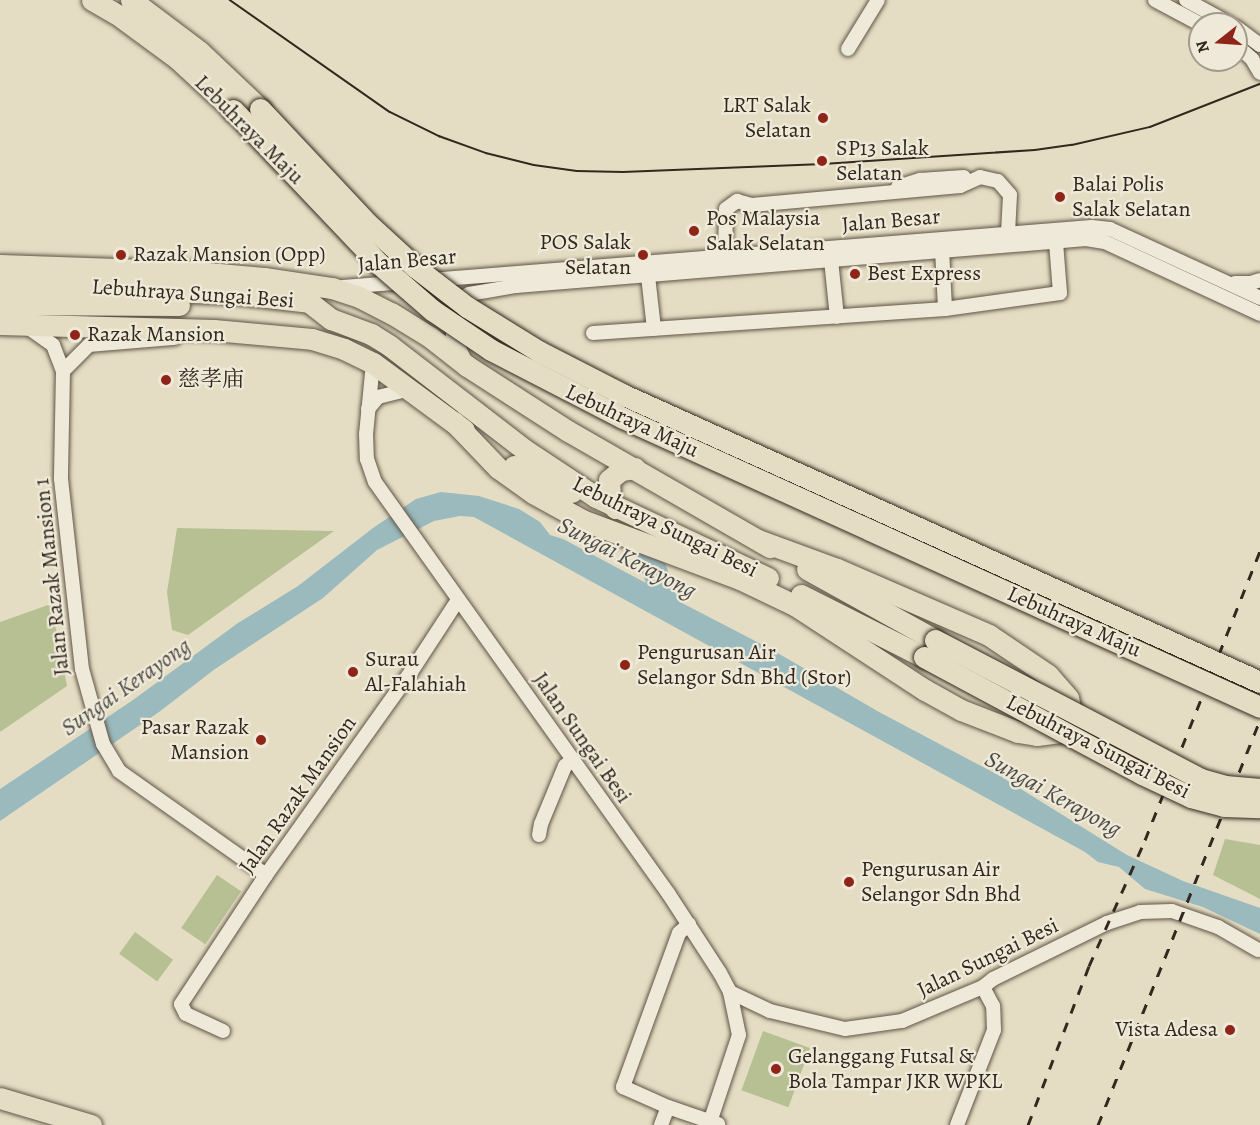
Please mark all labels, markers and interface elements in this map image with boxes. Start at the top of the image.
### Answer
north arrow [1188,12,1248,72]
text: N [1190,38,1215,55]
street label: Lebuhraya Maju [189,70,309,190]
place label: LRT Salak Selatan [722,92,811,144]
marker: LRT Salak Selatan [816,111,830,125]
place label: SP13 Salak Selatan [836,135,929,186]
marker: SP13 Salak Selatan [813,152,831,170]
place label: Balai Polis Salak Selatan [1072,171,1191,222]
marker: Balai Polis Salak Selatan [1053,190,1067,204]
street label: Jalan Besar [840,204,942,238]
place label: Pos Malaysia Salak Selatan [706,205,825,256]
marker: Pos Malaysia Salak Selatan [687,224,701,238]
place label: POS Salak Selatan [540,229,631,280]
place label: Razak Mansion (Opp) [133,242,326,268]
street label: Jalan Besar [356,244,458,278]
marker: Razak Mansion (Opp) [114,248,128,262]
marker: POS Salak Selatan [636,248,650,262]
place label: Best Express [867,261,981,287]
marker: Best Express [848,267,862,281]
street label: Lebuhraya Sungai Besi [91,274,295,314]
place label: Razak Mansion [87,322,225,348]
marker: Razak Mansion [68,328,82,342]
place label: 慈孝庙 [178,367,244,393]
marker: 慈孝庙 [159,373,173,387]
street label: Lebuhraya Maju [561,379,703,463]
street label: Lebuhraya Sungai Besi [568,471,762,583]
street label: Jalan Razak Mansion 1 [29,477,75,677]
water label: Sungai Kerayong [553,511,701,605]
street label: Lebuhraya Maju [1003,581,1145,663]
water label: Sungai Kerayong [56,632,196,742]
place label: Pengurusan Air Selangor Sdn Bhd (Stor) [637,639,851,690]
place label: Surau Al-Falahiah [365,646,467,698]
marker: Pengurusan Air Selangor Sdn Bhd (Stor) [618,658,632,672]
marker: Surau Al-Falahiah [346,665,360,679]
street label: Jalan Sungai Besi [527,667,637,809]
street label: Lebuhraya Sungai Besi [1002,689,1194,805]
street label: Jalan Razak Mansion [234,711,362,879]
place label: Pasar Razak Mansion [141,714,249,766]
marker: Pasar Razak Mansion [254,733,268,747]
water label: Sungai Kerayong [980,745,1126,843]
place label: Pengurusan Air Selangor Sdn Bhd [861,856,1021,908]
marker: Pengurusan Air Selangor Sdn Bhd [842,875,856,889]
street label: Jalan Sungai Besi [913,912,1063,1004]
place label: Vista Adesa [1115,1017,1218,1043]
marker: Vista Adesa [1223,1023,1237,1037]
place label: Gelanggang Futsal & Bola Tampar JKR WPKL [788,1043,1002,1094]
marker: Gelanggang Futsal & Bola Tampar JKR WPKL [769,1062,783,1076]

